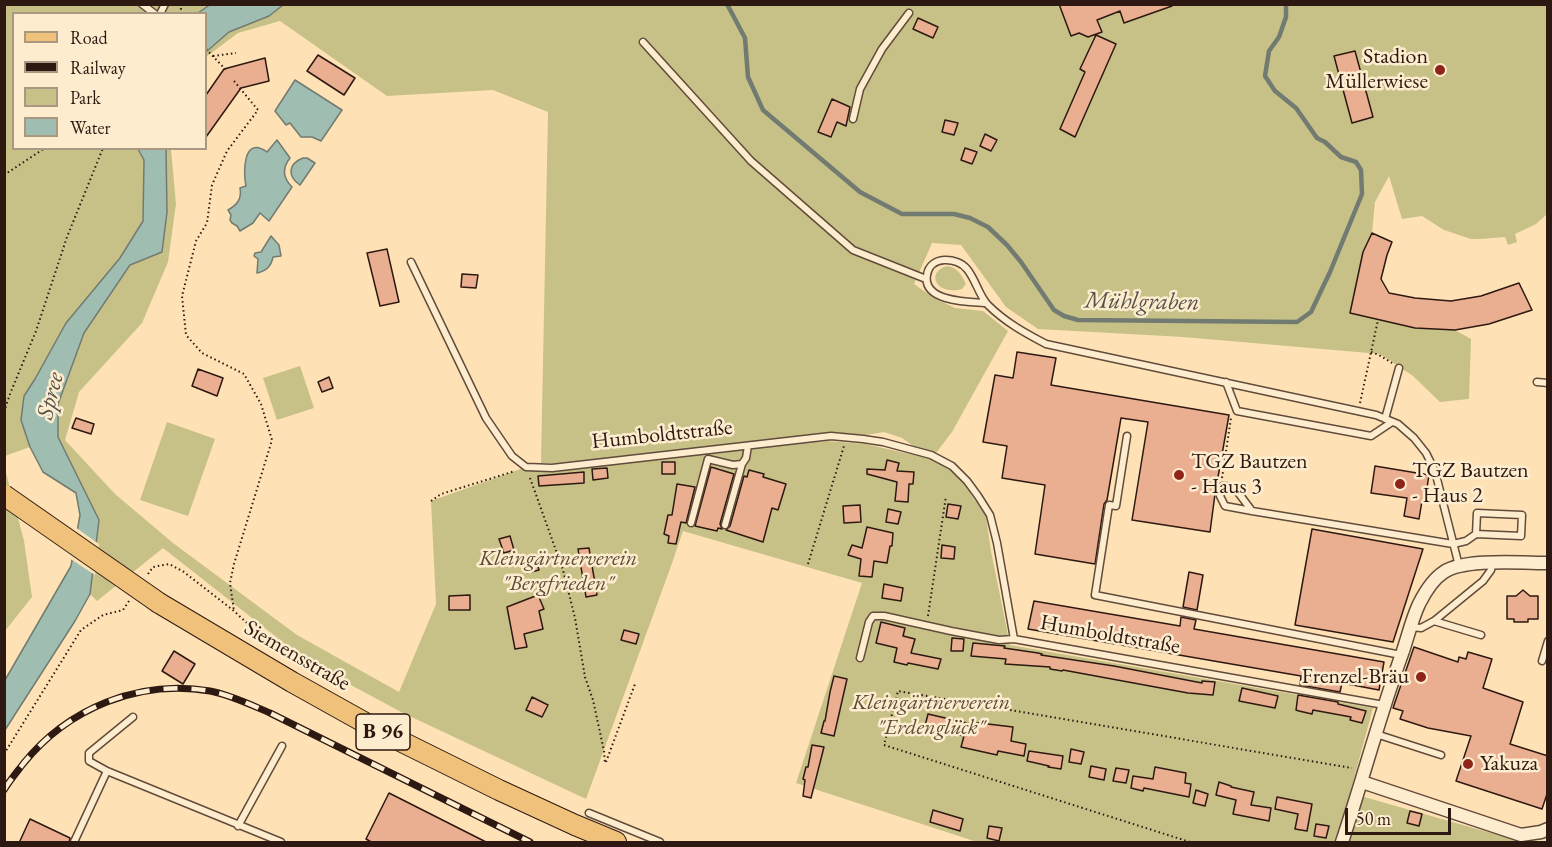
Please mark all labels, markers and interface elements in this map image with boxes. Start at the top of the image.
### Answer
legend [12,12,207,150]
text: Road [70,26,108,49]
place label: Stadion Müllerwiese [1325,44,1428,96]
text: Railway [70,56,126,79]
marker: Stadion Müllerwiese [1433,63,1447,77]
text: Park [70,86,101,109]
text: Water [70,116,111,139]
water label: Mühlgraben [1084,287,1200,317]
water label: Spree [31,370,71,422]
street label: Humboldtstraße [590,414,734,456]
place label: TGZ Bautzen - Haus 3 [1191,449,1308,500]
place label: TGZ Bautzen - Haus 2 [1412,458,1529,510]
marker: TGZ Bautzen - Haus 3 [1172,468,1186,482]
marker: TGZ Bautzen - Haus 2 [1393,477,1407,491]
park label: Kleingärtnerverein "Bergfrieden" [479,546,637,598]
street label: Humboldtstraße [1038,610,1182,660]
street label: Siemensstraße [239,615,355,697]
place label: Frenzel-Bräu [1301,664,1409,690]
marker: Frenzel-Bräu [1414,670,1428,684]
park label: Kleingärtnerverein "Erdenglück" [852,690,1010,742]
road number: B 96 [356,714,410,750]
place label: Yakuza [1480,751,1538,777]
marker: Yakuza [1461,757,1475,771]
scale bar [1348,796,1454,834]
text: 50 m [1356,807,1391,830]

